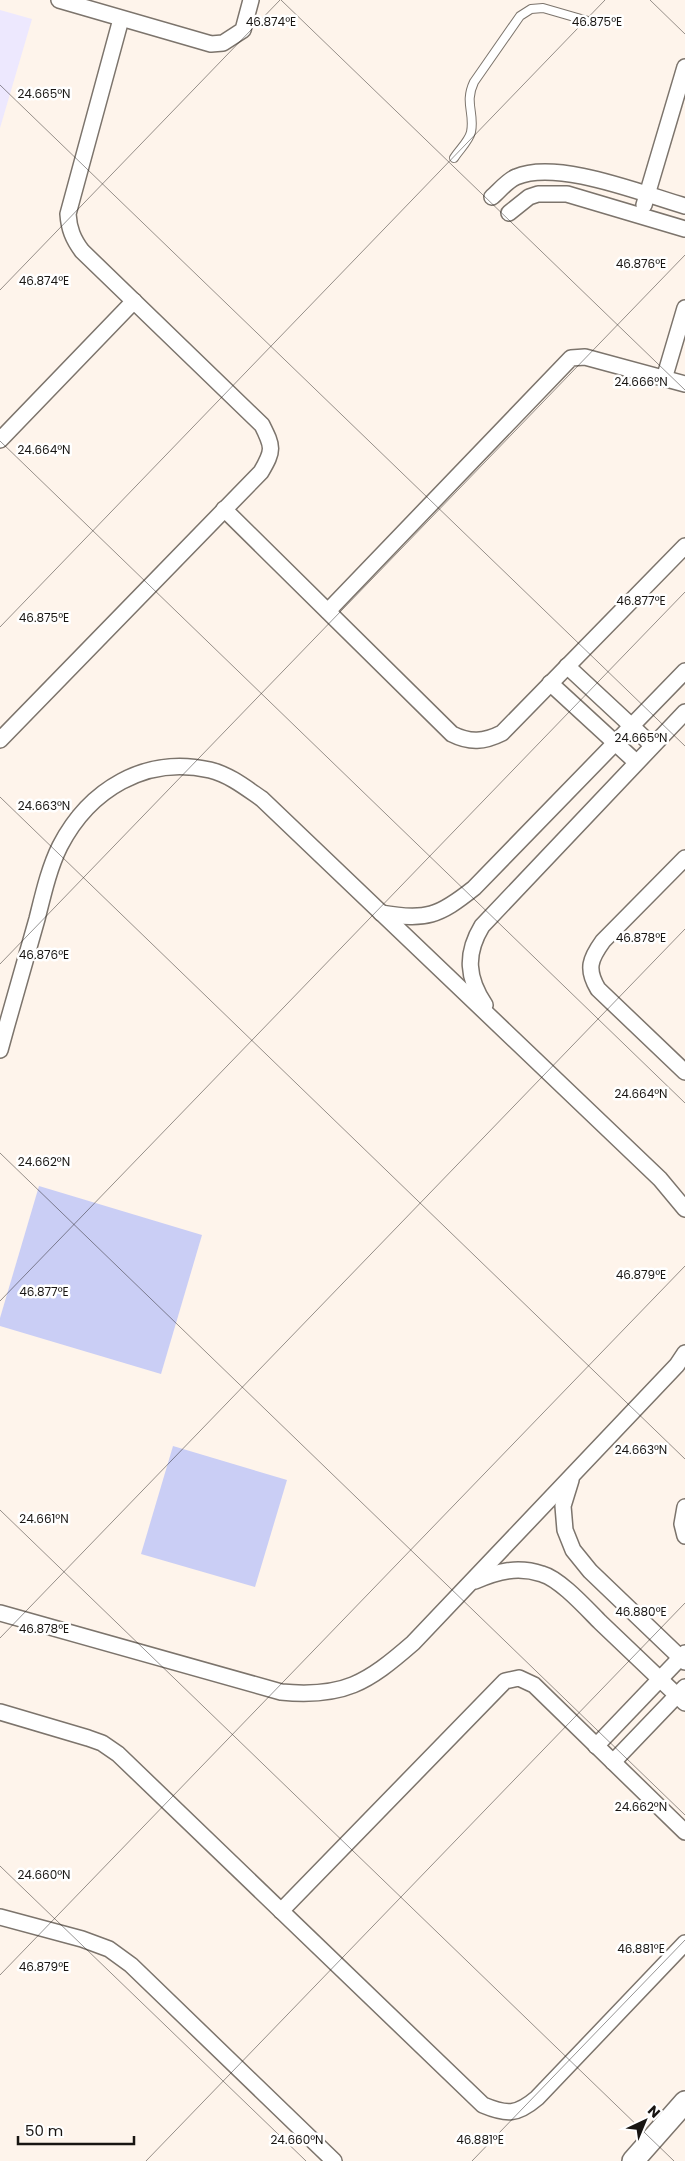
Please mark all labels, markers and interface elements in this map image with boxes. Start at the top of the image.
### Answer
text: 46.874°E [246,13,296,30]
text: 46.875°E [572,13,622,30]
text: 24.665°N [17,85,71,102]
text: 46.876°E [616,255,666,272]
text: 46.874°E [19,272,69,289]
text: 24.666°N [614,373,668,390]
text: 24.664°N [17,441,71,458]
text: 46.877°E [616,592,666,609]
text: 46.875°E [19,609,69,626]
text: 24.665°N [614,729,668,746]
text: 24.663°N [18,797,70,814]
text: 46.878°E [616,929,666,946]
text: 46.876°E [19,946,69,963]
text: 24.664°N [614,1085,668,1102]
text: 24.662°N [18,1153,70,1170]
text: 46.879°E [616,1266,666,1283]
text: 46.877°E [19,1283,69,1300]
text: 24.663°N [615,1441,667,1458]
text: 24.661°N [19,1510,69,1527]
text: 46.880°E [615,1603,667,1620]
text: 46.878°E [19,1620,69,1637]
text: 24.662°N [615,1798,667,1815]
text: 24.660°N [17,1866,71,1883]
text: 46.881°E [617,1940,665,1957]
text: 46.879°E [19,1958,69,1975]
north arrow [620,2096,670,2146]
text: N [643,2101,665,2122]
scale bar [18,2114,134,2146]
text: 50 m [25,2120,63,2141]
text: 24.660°N [270,2131,324,2148]
text: 46.881°E [456,2131,504,2148]

